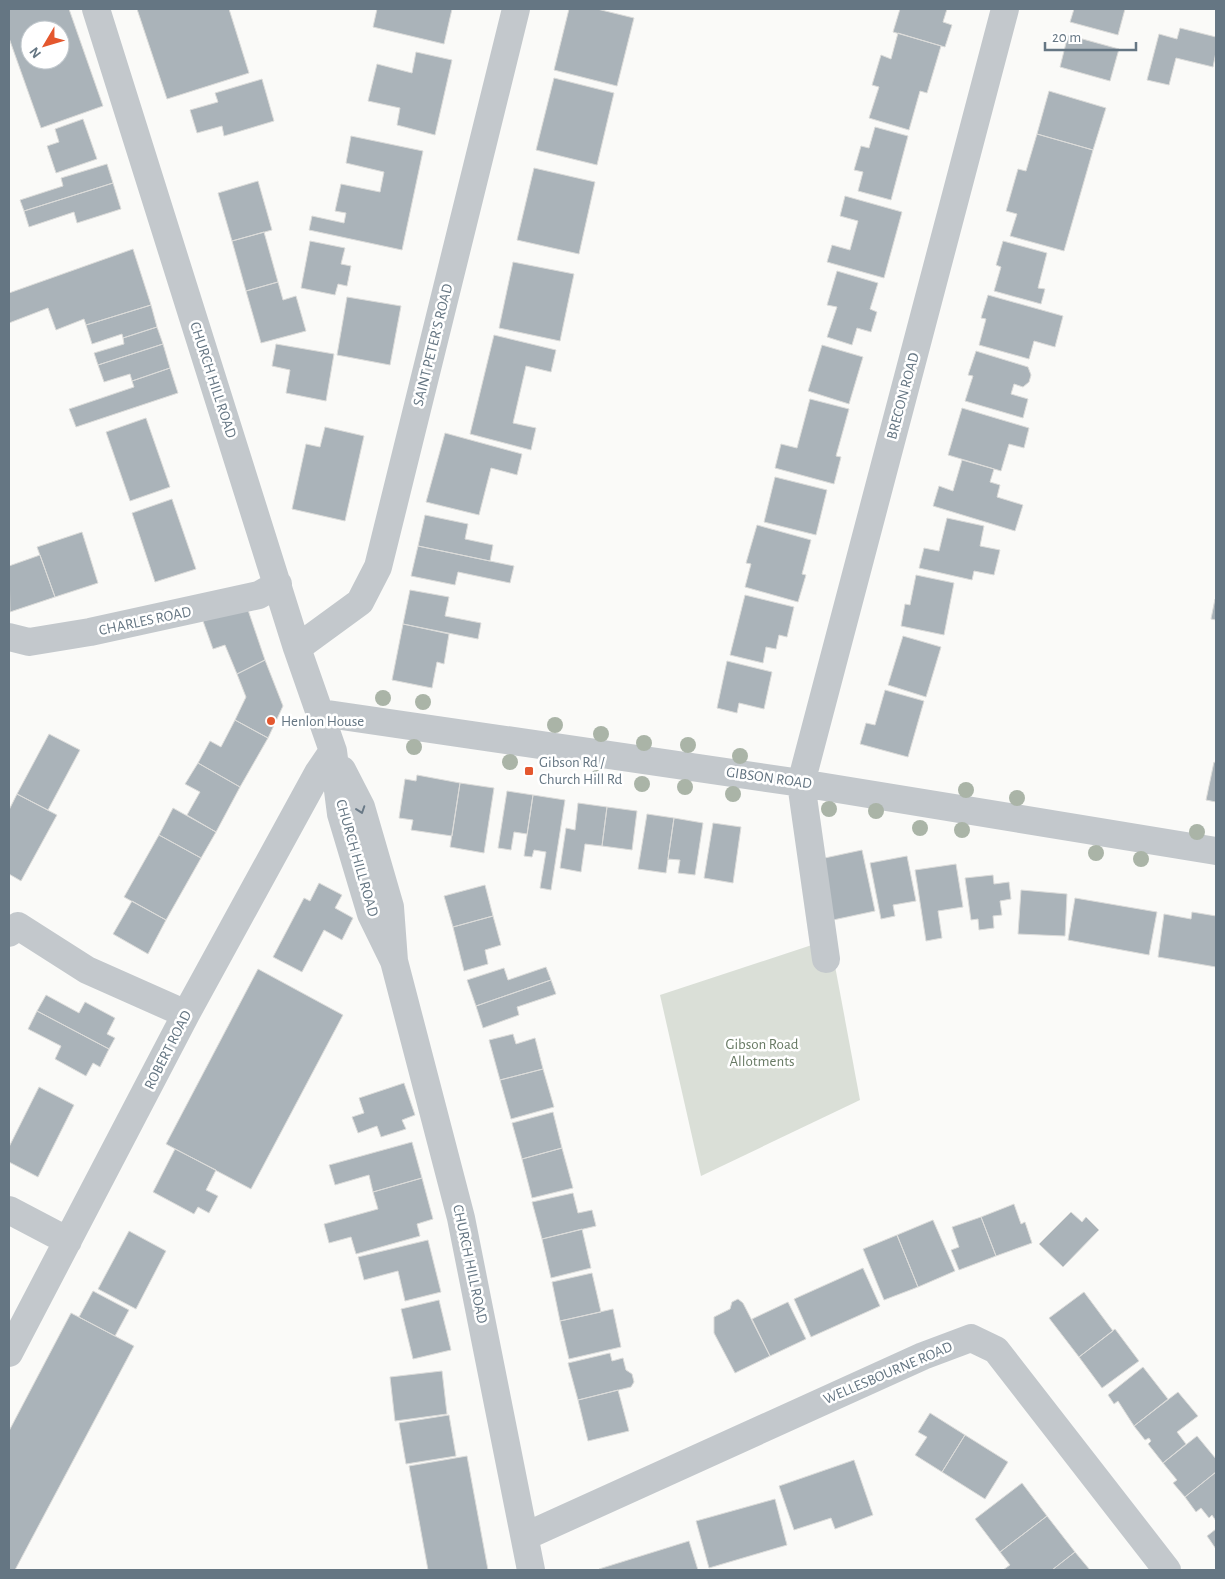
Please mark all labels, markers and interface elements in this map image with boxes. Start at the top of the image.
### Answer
north arrow [20,20,70,70]
scale bar [1045,20,1136,52]
text: 20 m [1052,30,1081,45]
text: N [27,44,44,61]
street label: SAINT PETER'S ROAD [411,282,456,408]
street label: CHURCH HILL ROAD [187,320,239,440]
street label: BRECON ROAD [884,351,922,441]
street label: CHARLES ROAD [97,604,193,638]
place label: Henlon House [281,714,364,729]
marker: Henlon House [265,715,277,727]
place label: Gibson Rd / Church Hill Rd [539,755,623,787]
marker: Gibson Rd / Church Hill Rd [523,765,535,777]
street label: GIBSON ROAD [725,765,813,791]
street label: CHURCH HILL ROAD [333,798,381,919]
one-way arrow [356,805,366,814]
street label: ROBERT ROAD [142,1008,194,1092]
park label: Gibson Road Allotments [725,1037,799,1069]
street label: CHURCH HILL ROAD [450,1203,490,1325]
street label: WELLESBOURNE ROAD [821,1339,955,1407]

